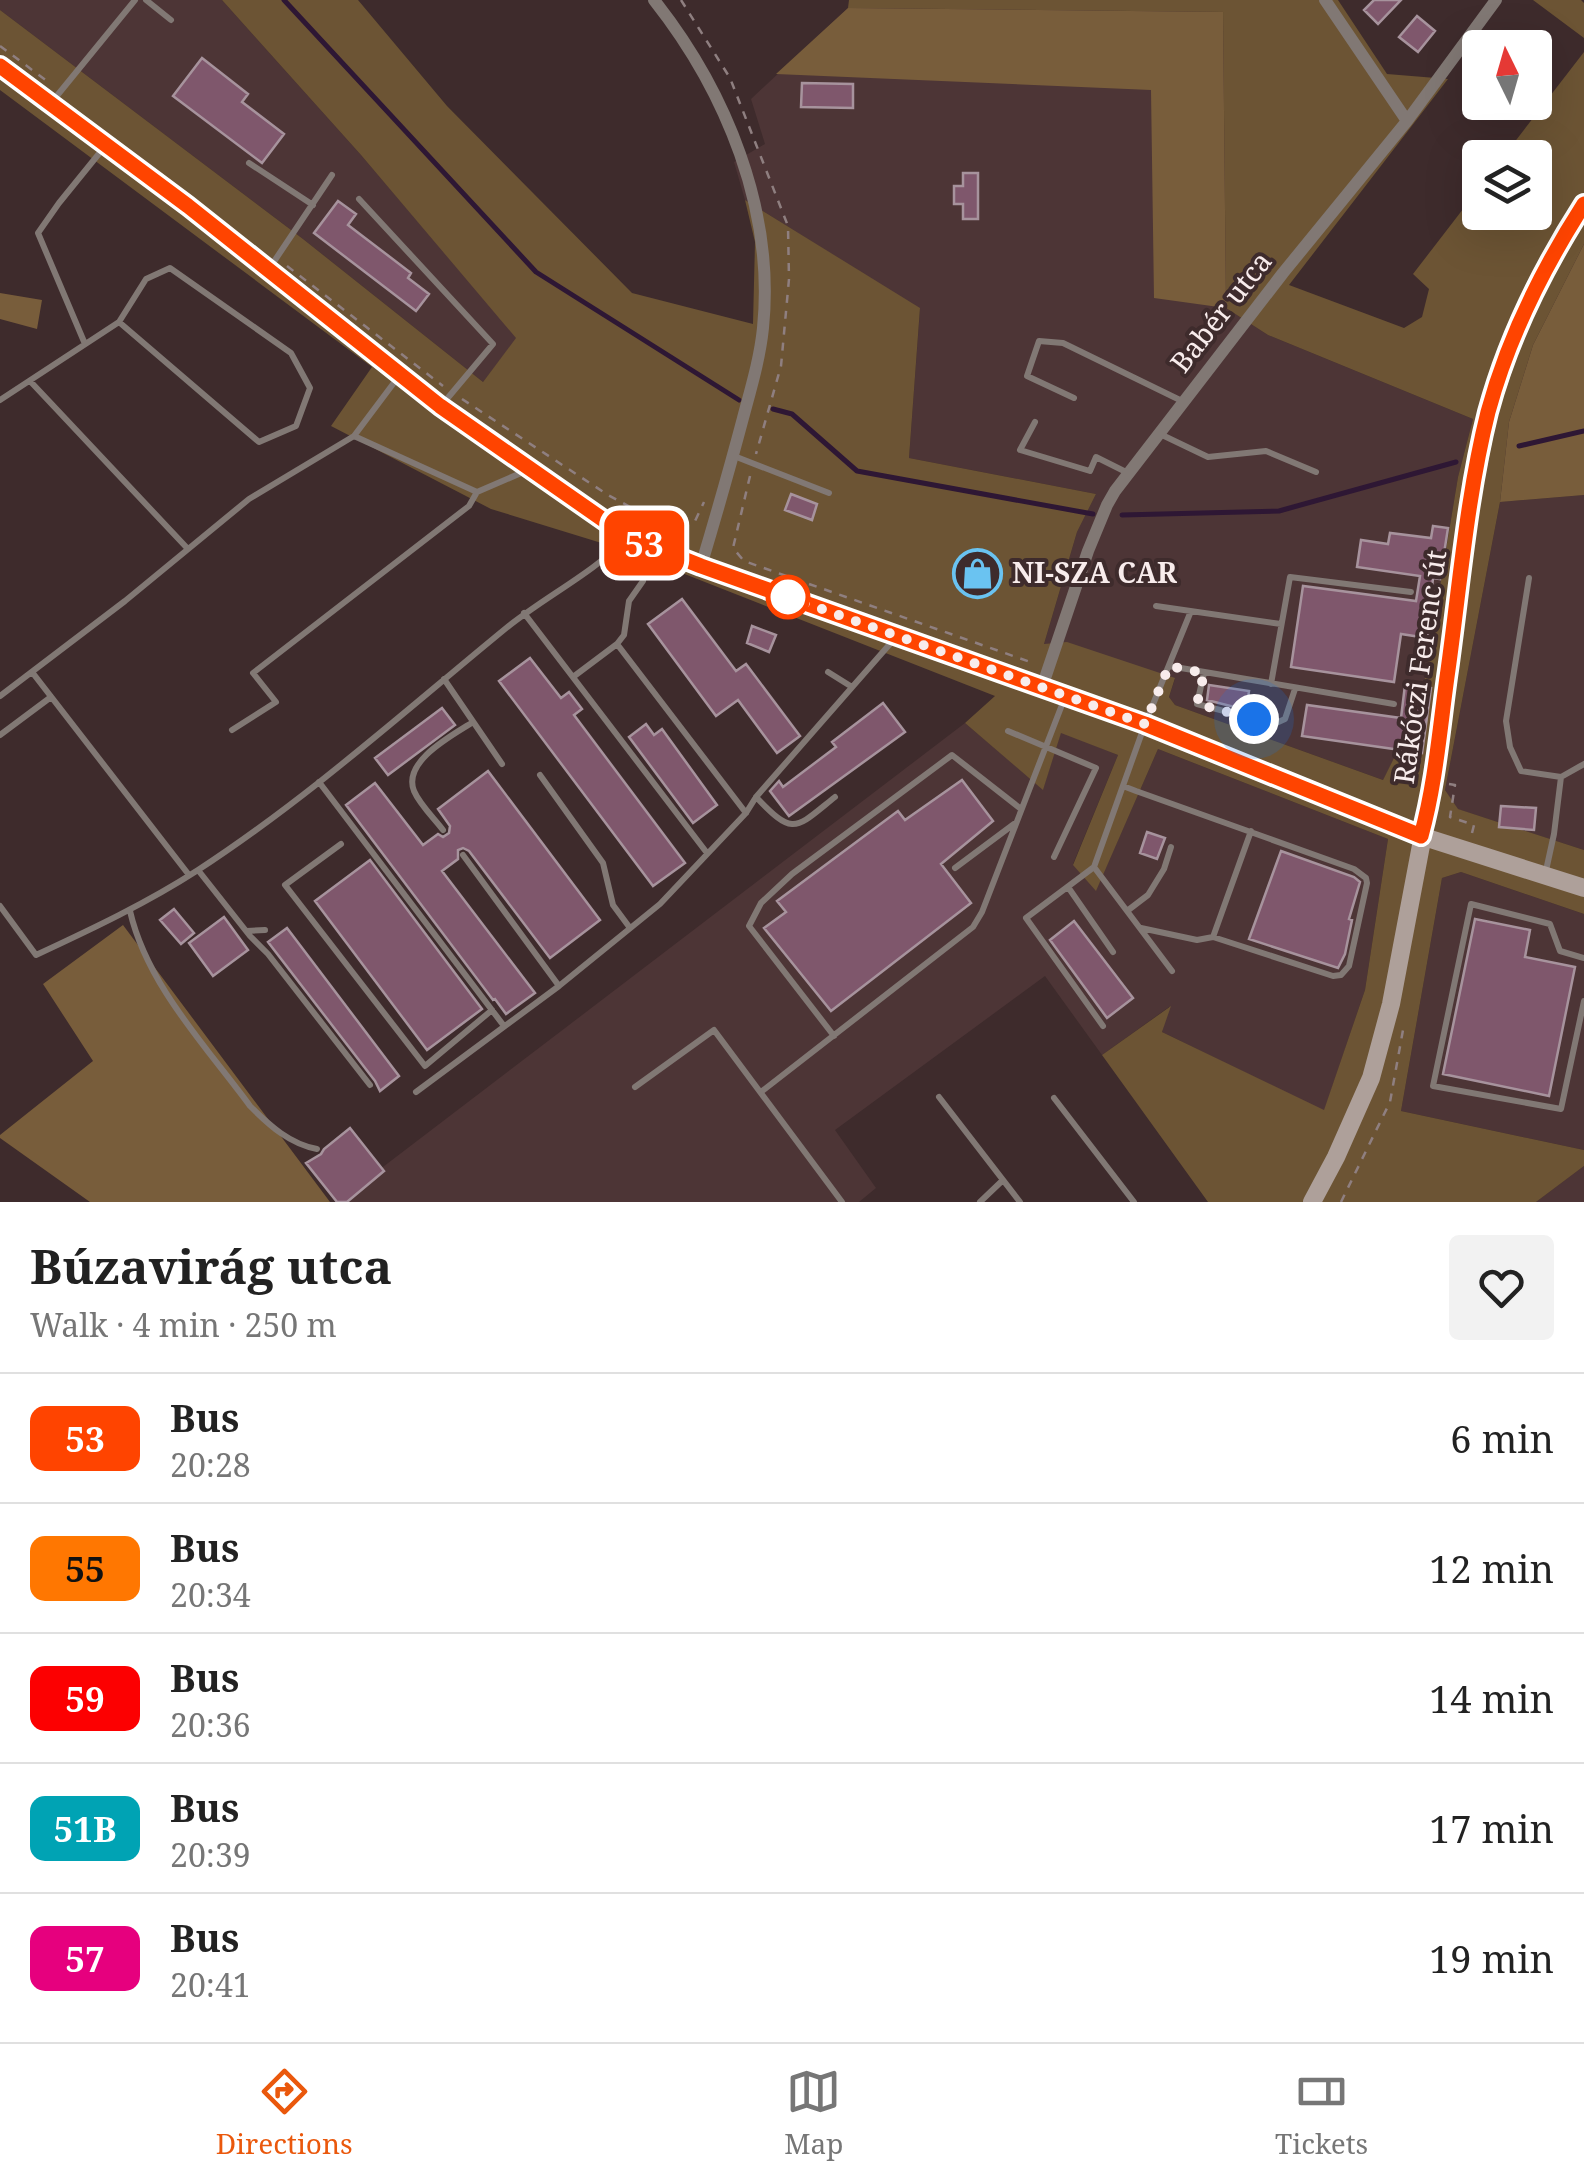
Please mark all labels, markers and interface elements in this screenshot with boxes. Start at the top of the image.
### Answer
north arrow [1462,30,1552,120]
map controls [1462,30,1552,230]
button: layers [1462,140,1552,230]
street label: Babér utca [1161,243,1279,380]
line badge: 53 [599,510,689,576]
text: 53 [624,520,664,567]
shop icon: NI-SZA CAR [951,547,1003,599]
street label: Rákóczi Ferenc út [1384,547,1454,786]
place label: NI-SZA CAR [1012,553,1178,591]
unlabelled marker [767,576,809,618]
your location [1229,694,1279,744]
text: Búzavirág utca [30,1233,392,1298]
button: heart [1449,1235,1554,1340]
text: Walk · 4 min · 250 m [30,1303,337,1346]
text: Bus [170,1391,239,1443]
text: 6 min [1450,1412,1554,1464]
text: 53 [65,1415,105,1462]
text: 20:28 [170,1443,251,1486]
text: Bus [170,1521,239,1573]
text: 12 min [1429,1542,1554,1594]
text: 55 [65,1545,105,1592]
text: 20:34 [170,1573,251,1616]
text: Bus [170,1651,239,1703]
text: 14 min [1429,1672,1554,1724]
text: 59 [65,1675,105,1722]
text: 20:36 [170,1703,251,1746]
text: Bus [170,1781,239,1833]
text: 17 min [1429,1802,1554,1854]
text: 51B [53,1805,117,1852]
text: 20:39 [170,1833,251,1876]
text: Bus [170,1911,239,1963]
text: 19 min [1429,1932,1554,1984]
text: 57 [65,1935,105,1982]
text: 20:41 [170,1963,251,2006]
tab: Directions [216,2064,353,2162]
tab: Map [784,2064,843,2162]
tab: Tickets [1275,2064,1368,2162]

